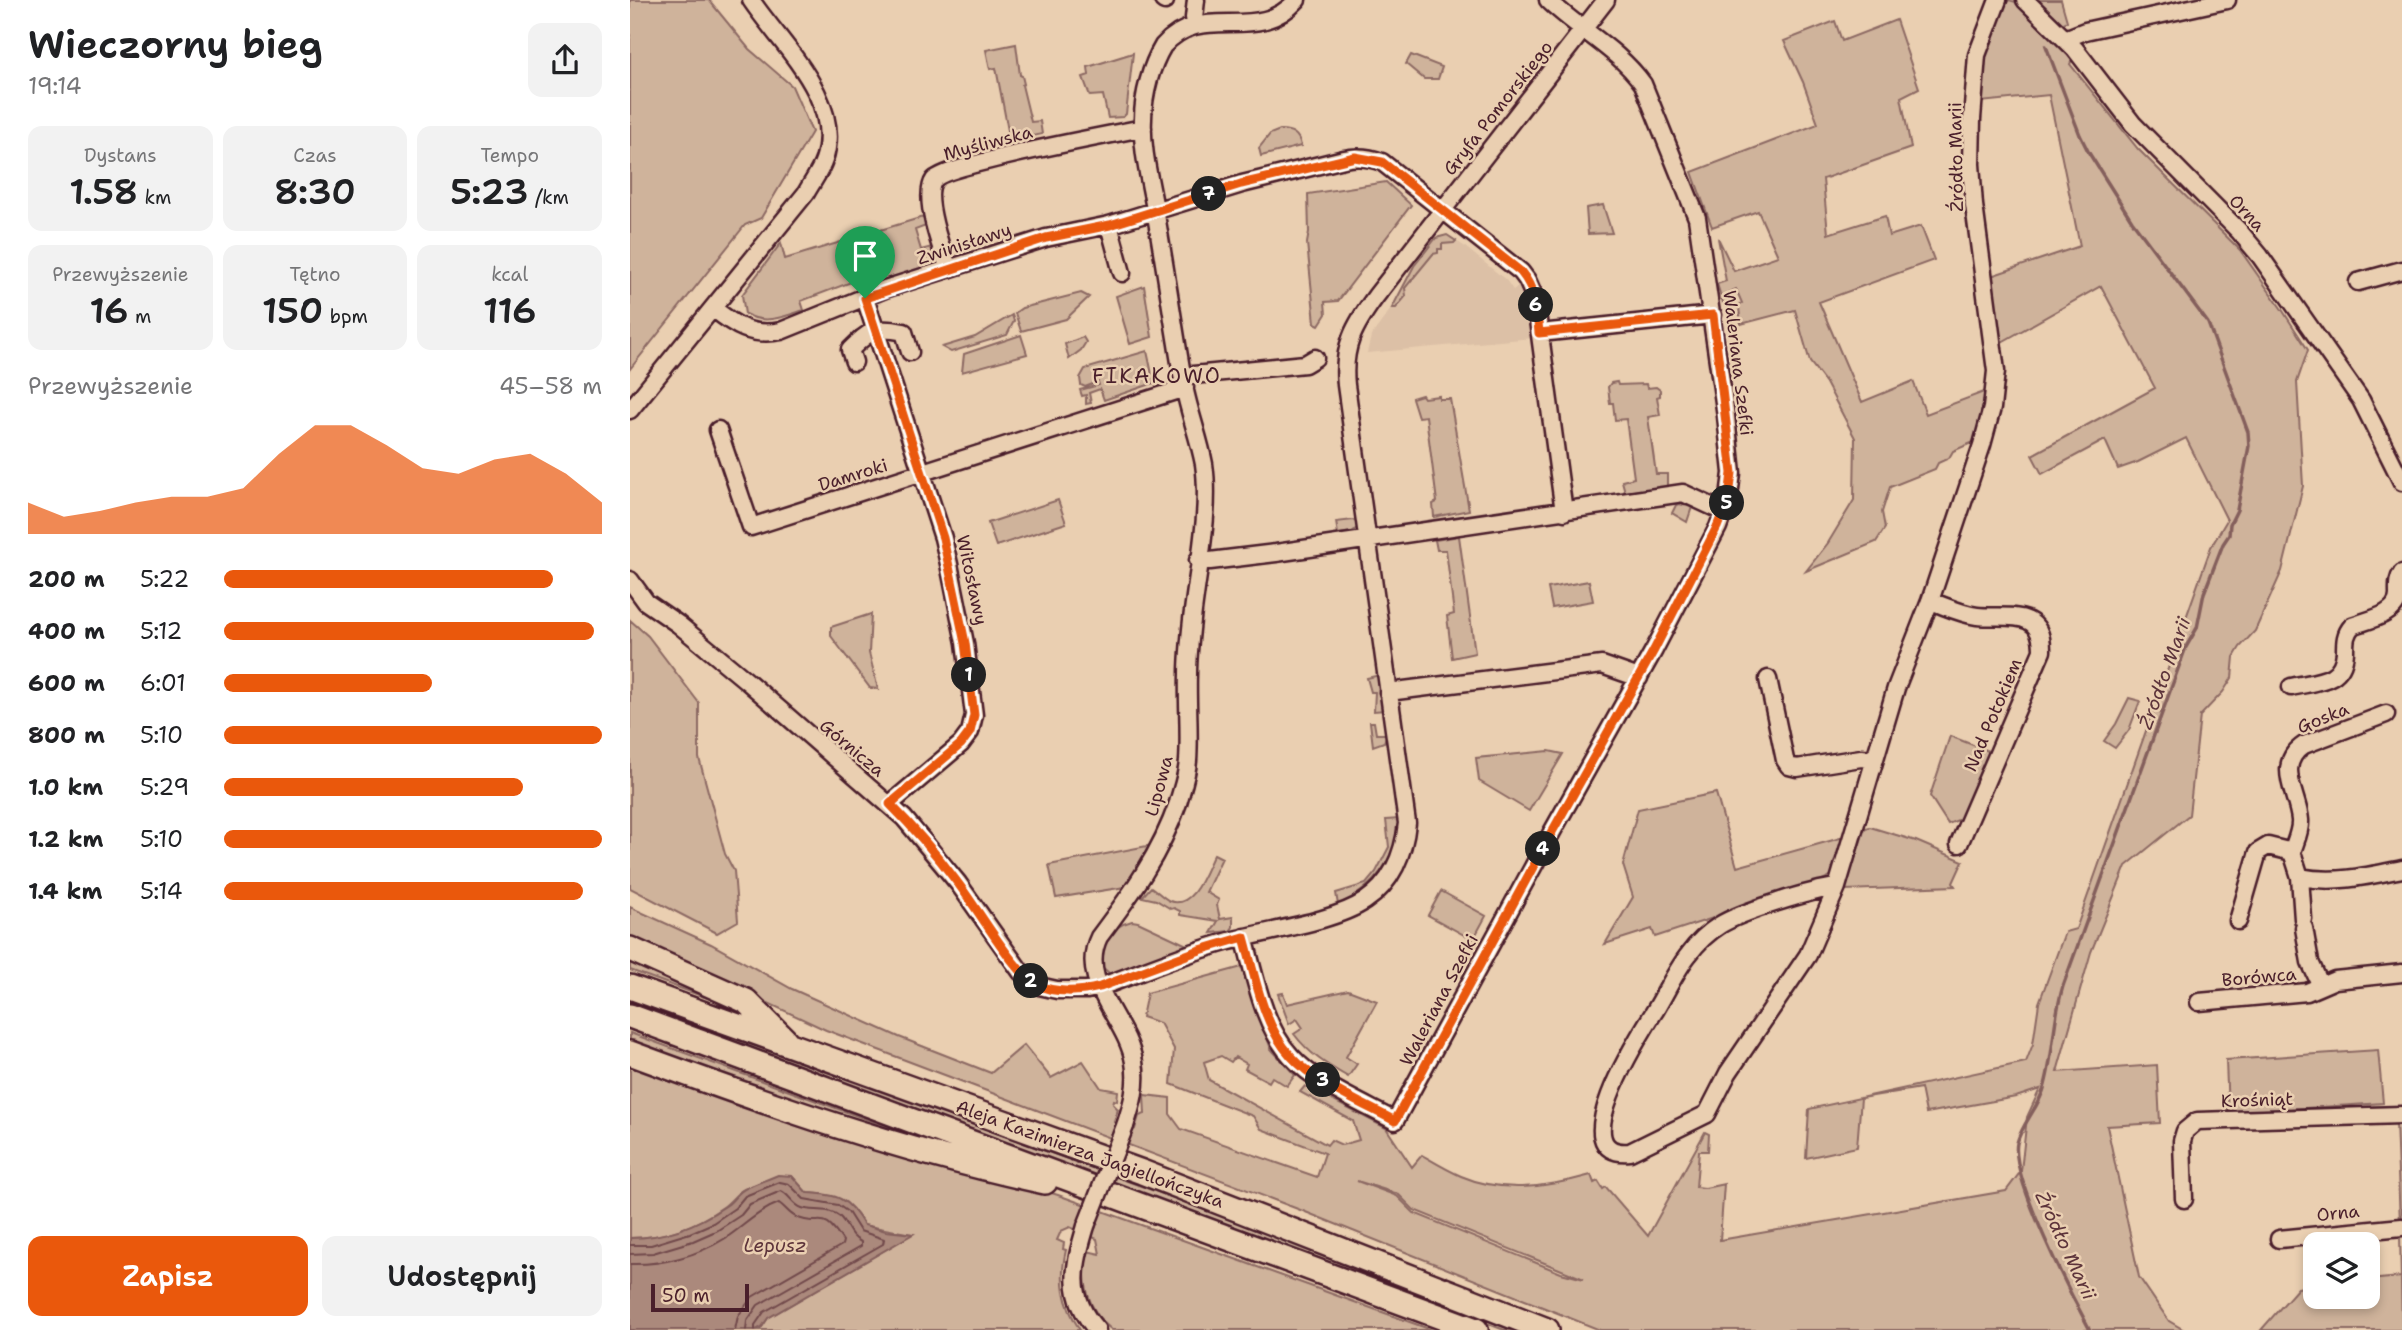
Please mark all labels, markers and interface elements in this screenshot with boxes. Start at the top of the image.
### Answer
text: Wieczorny bieg [28,19,323,70]
button: share [528,23,602,97]
street label: Gryfa Pomorskiego [1438,36,1558,180]
text: 19:14 [28,71,82,101]
street label: Źródło Marii [1943,102,1969,212]
street label: Myśliwska [941,120,1035,166]
text: Dystans [84,143,157,168]
text: Czas [293,143,337,168]
text: Tempo [480,143,539,168]
text: 1.58 [69,168,138,215]
text: 8:30 [274,168,356,215]
text: 5:23 [450,168,529,215]
pin: 7 [1192,176,1226,212]
text: 7 [1202,181,1215,206]
text: km [138,185,172,210]
text: /km [529,185,569,210]
street label: Orna [2224,189,2270,237]
street label: Zwinisławy [914,217,1014,271]
pin [835,226,895,298]
icon: arrive [846,237,884,275]
text: Przewyższenie [52,262,189,287]
text: Tętno [290,262,340,287]
text: kcal [491,262,528,287]
text: 16 [89,287,128,334]
text: 150 [262,287,323,334]
text: 116 [483,287,536,334]
pin: 6 [1518,288,1553,322]
street label: Waleriana Szefki [1717,289,1759,437]
text: 6 [1529,292,1542,317]
text: m [128,304,151,329]
text: bpm [323,304,368,329]
district label: FIKAKOWO [1092,362,1222,390]
text: Przewyższenie [28,371,193,401]
text: 45–58 m [499,371,602,401]
street label: Damroki [815,453,891,497]
pin: 5 [1710,486,1744,520]
text: 5 [1721,490,1732,515]
street label: Witosławy [951,533,993,627]
text: 200 m [28,564,105,594]
text: 5:22 [140,564,189,594]
water label: Źródło Marii [2132,613,2197,733]
text: 400 m [28,616,105,646]
text: 5:12 [140,616,182,646]
street label: Nad Potokiem [1958,655,2028,775]
pin: 1 [952,658,986,692]
text: 1 [964,662,973,687]
text: 600 m [28,668,105,698]
text: 6:01 [140,668,186,698]
street label: Goska [2293,697,2353,739]
street label: Górnicza [814,714,890,782]
text: 800 m [28,720,105,750]
text: 5:10 [140,720,183,750]
street label: Lipowa [1139,753,1179,819]
text: 1.0 km [28,772,103,802]
text: 5:29 [140,772,189,802]
text: 1.2 km [28,824,104,854]
text: 5:10 [140,824,183,854]
pin: 4 [1525,832,1560,866]
text: 4 [1536,836,1549,861]
text: 1.4 km [28,876,102,906]
text: 5:14 [140,876,183,906]
street label: Waleriana Szefki [1394,930,1484,1070]
street label: Borówca [2221,962,2297,992]
pin: 2 [1014,964,1048,998]
text: 2 [1024,968,1037,993]
pin: 3 [1306,1062,1340,1098]
text: 3 [1316,1067,1329,1092]
street label: Krośniąt [2220,1087,2294,1113]
street label: Aleja Kazimierza Jagiellończyka [953,1094,1227,1214]
water label: Źródło Marii [2029,1186,2103,1304]
street label: Orna [2315,1199,2361,1227]
map controls [2303,1232,2380,1309]
button: layers [2303,1232,2380,1309]
water label: Lepusz [744,1233,806,1258]
button: Zapisz [28,1236,308,1316]
button: Udostępnij [322,1236,602,1316]
scale bar [651,1281,749,1313]
text: 50 m [662,1283,710,1308]

